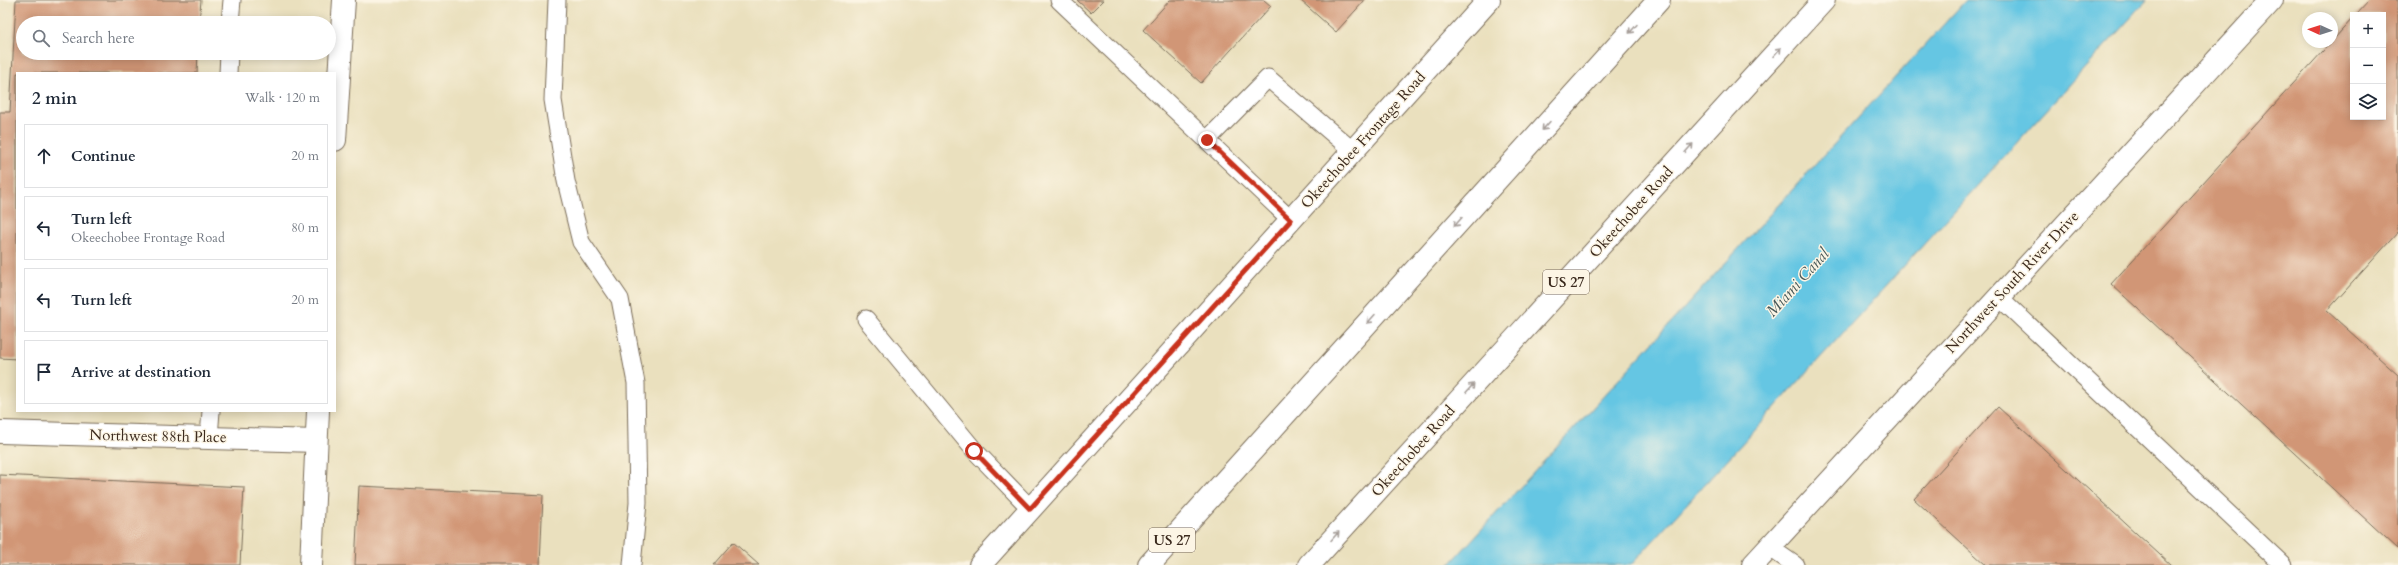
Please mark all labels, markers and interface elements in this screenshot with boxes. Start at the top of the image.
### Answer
north arrow [2302,12,2338,48]
map controls [2350,12,2386,120]
button: + [2350,12,2386,48]
search box [16,16,336,60]
one-way arrow [1628,24,1637,34]
icon: search [30,27,52,49]
text: Search here [62,28,135,48]
one-way arrow [1772,47,1781,57]
button: − [2350,48,2386,84]
street label: Okeechobee Frontage Road [1296,67,1430,213]
button: layers [2350,84,2386,120]
text: 2 min [32,87,77,110]
text: Walk · 120 m [245,89,320,107]
one-way arrow [1541,120,1550,131]
route end [1198,131,1216,149]
one-way arrow [1685,143,1694,153]
icon: ahead [33,145,55,167]
text: Continue [71,146,136,166]
text: 20 m [291,147,319,165]
street label: Okeechobee Road [1585,162,1677,262]
street label: Northwest South River Drive [1941,206,2083,357]
text: Turn left [71,209,132,229]
icon: left [33,217,55,239]
one-way arrow [1454,217,1463,227]
text: 80 m [291,219,319,237]
text: Okeechobee Frontage Road [71,229,225,247]
water label: Miami Canal [1761,243,1835,322]
road number: US 27 [1543,270,1589,294]
icon: left [33,289,55,311]
text: Turn left [71,290,132,310]
text: 20 m [291,291,319,309]
one-way arrow [1367,313,1376,324]
icon: arrive [33,361,55,383]
text: Arrive at destination [71,362,211,382]
one-way arrow [1465,383,1474,394]
street label: Okeechobee Road [1367,401,1459,501]
street label: Northwest 88th Place [89,425,227,447]
route start [965,442,983,460]
road number: US 27 [1149,528,1195,552]
one-way arrow [1330,531,1340,541]

